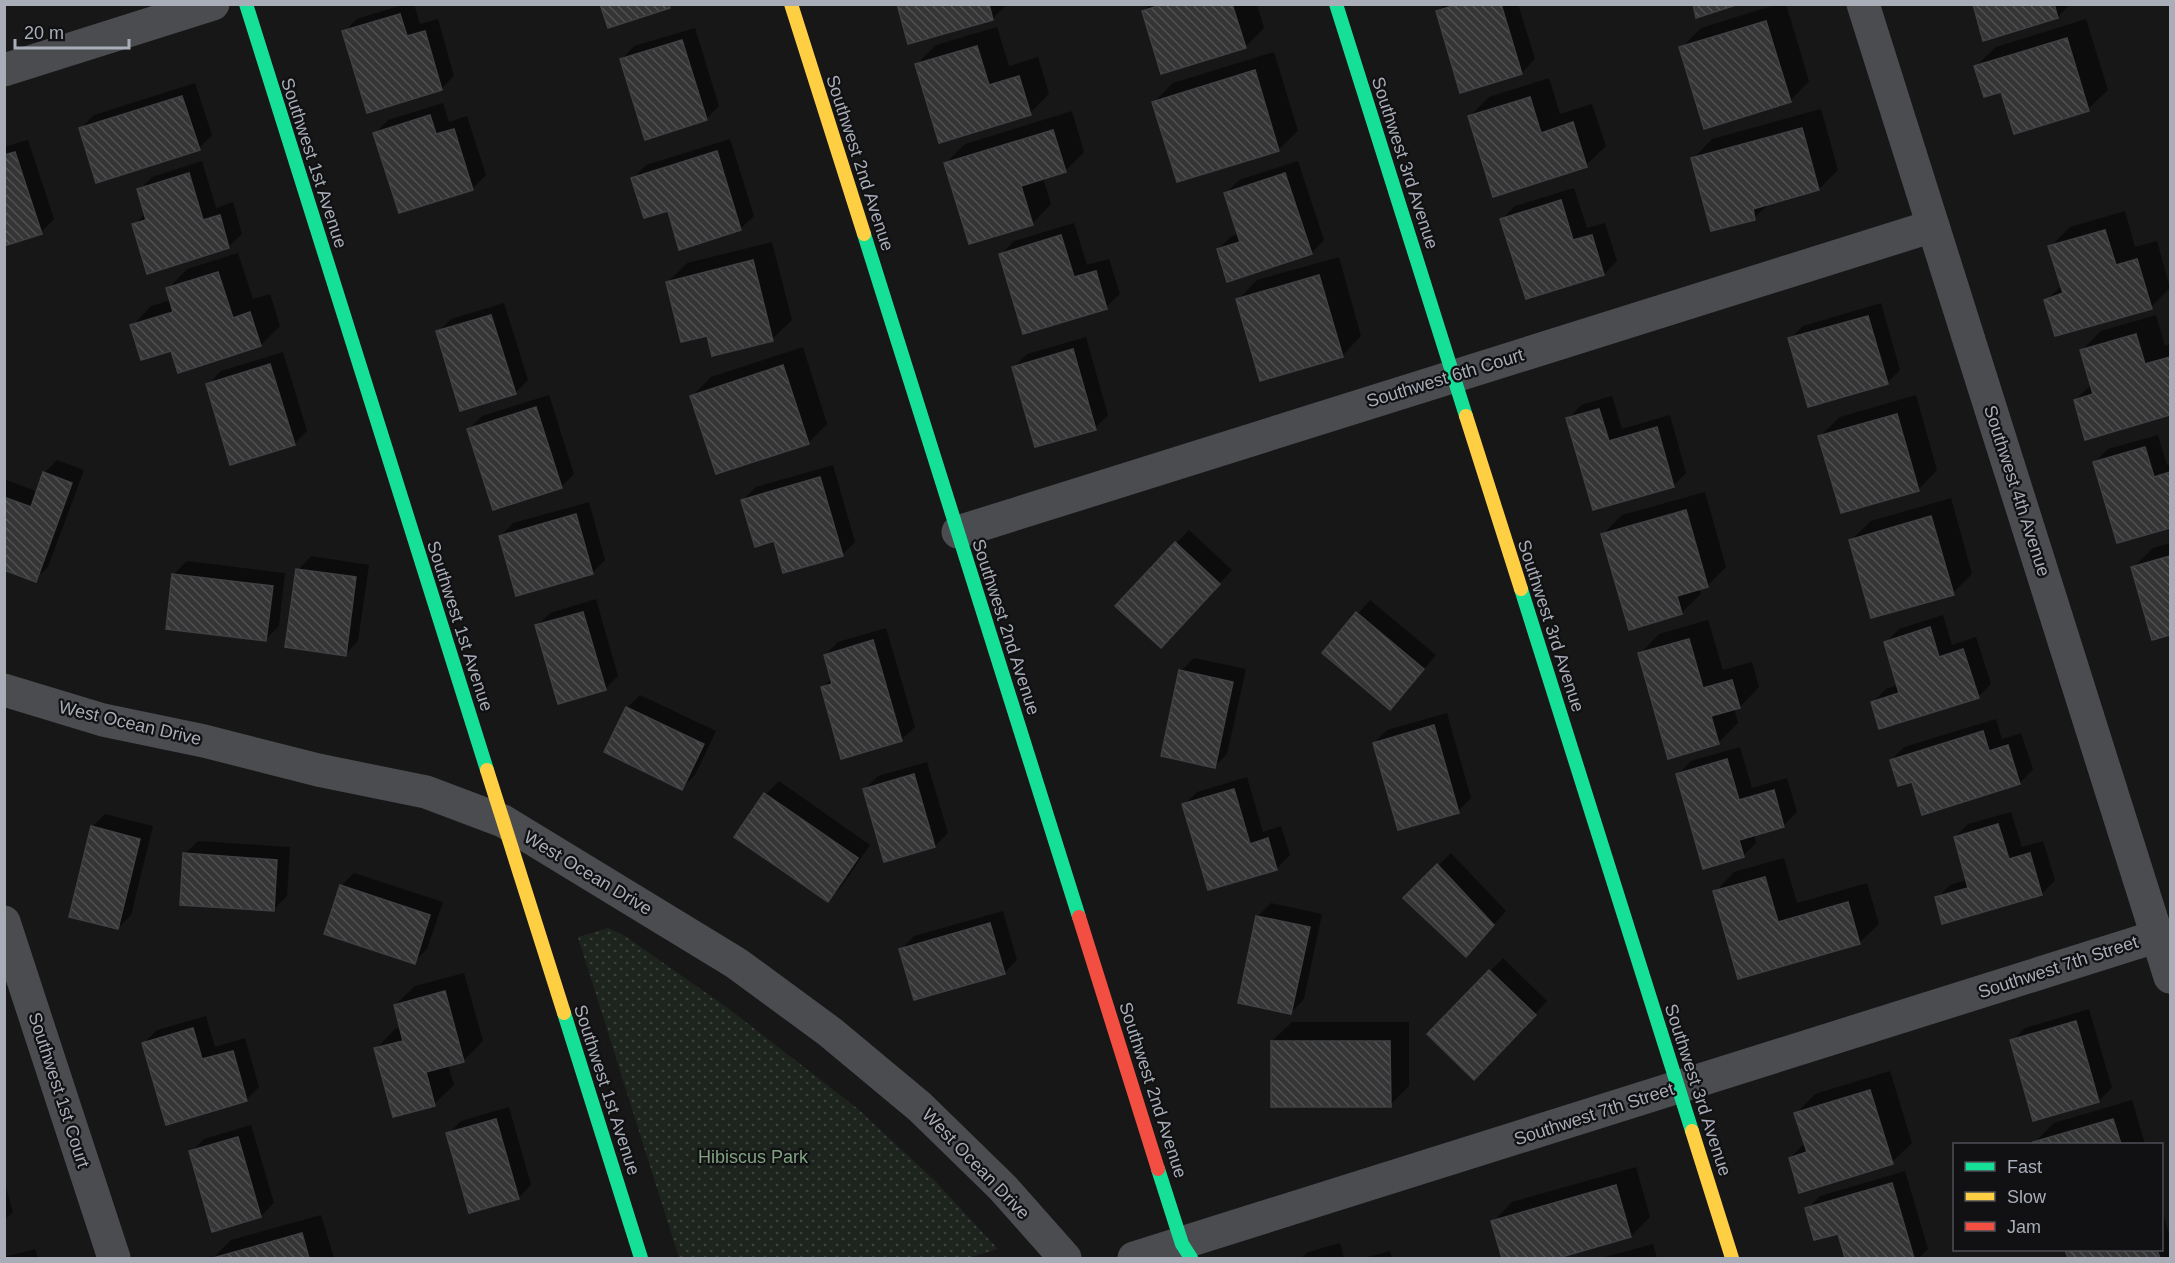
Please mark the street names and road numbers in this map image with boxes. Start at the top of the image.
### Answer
street label: Southwest 2nd Avenue [822,72,898,254]
street label: Southwest 3rd Avenue [1368,74,1442,252]
street label: Southwest 1st Avenue [277,75,351,251]
street label: Southwest 6th Court [1364,345,1526,411]
street label: Southwest 4th Avenue [1980,403,2054,579]
street label: Southwest 2nd Avenue [968,536,1044,718]
street label: Southwest 3rd Avenue [1514,537,1588,715]
street label: Southwest 1st Avenue [423,538,497,714]
street label: West Ocean Drive [57,697,203,749]
street label: West Ocean Drive [520,827,656,919]
street label: Southwest 7th Street [1975,932,2141,1002]
street label: Southwest 2nd Avenue [1115,999,1191,1181]
street label: Southwest 3rd Avenue [1661,1001,1735,1179]
street label: Southwest 1st Avenue [570,1002,644,1178]
street label: Southwest 1st Court [24,1010,94,1170]
street label: Southwest 7th Street [1511,1079,1677,1149]
street label: West Ocean Drive [918,1105,1034,1223]

